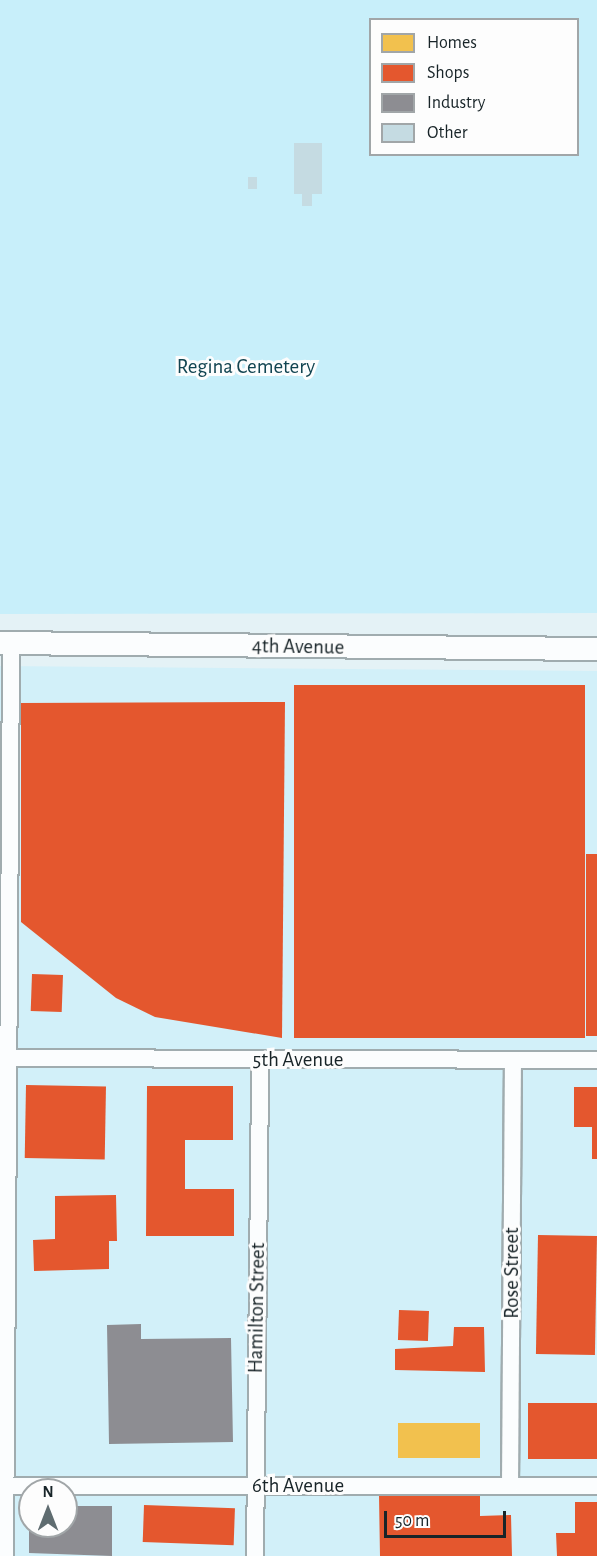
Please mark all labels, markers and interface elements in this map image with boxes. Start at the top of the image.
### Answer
legend [369,18,579,156]
text: Homes [427,34,477,52]
text: Shops [427,64,469,82]
text: Industry [427,94,486,112]
text: Other [427,124,468,142]
park label: Regina Cemetery [177,354,315,380]
street label: 4th Avenue [252,634,344,660]
street label: 5th Avenue [252,1047,344,1073]
street label: Rose Street [499,1227,525,1319]
street label: Hamilton Street [243,1242,271,1374]
street label: 6th Avenue [252,1473,344,1499]
north arrow [18,1478,78,1538]
text: N [42,1484,54,1500]
scale bar [387,1499,508,1537]
text: 50 m [395,1512,429,1530]

